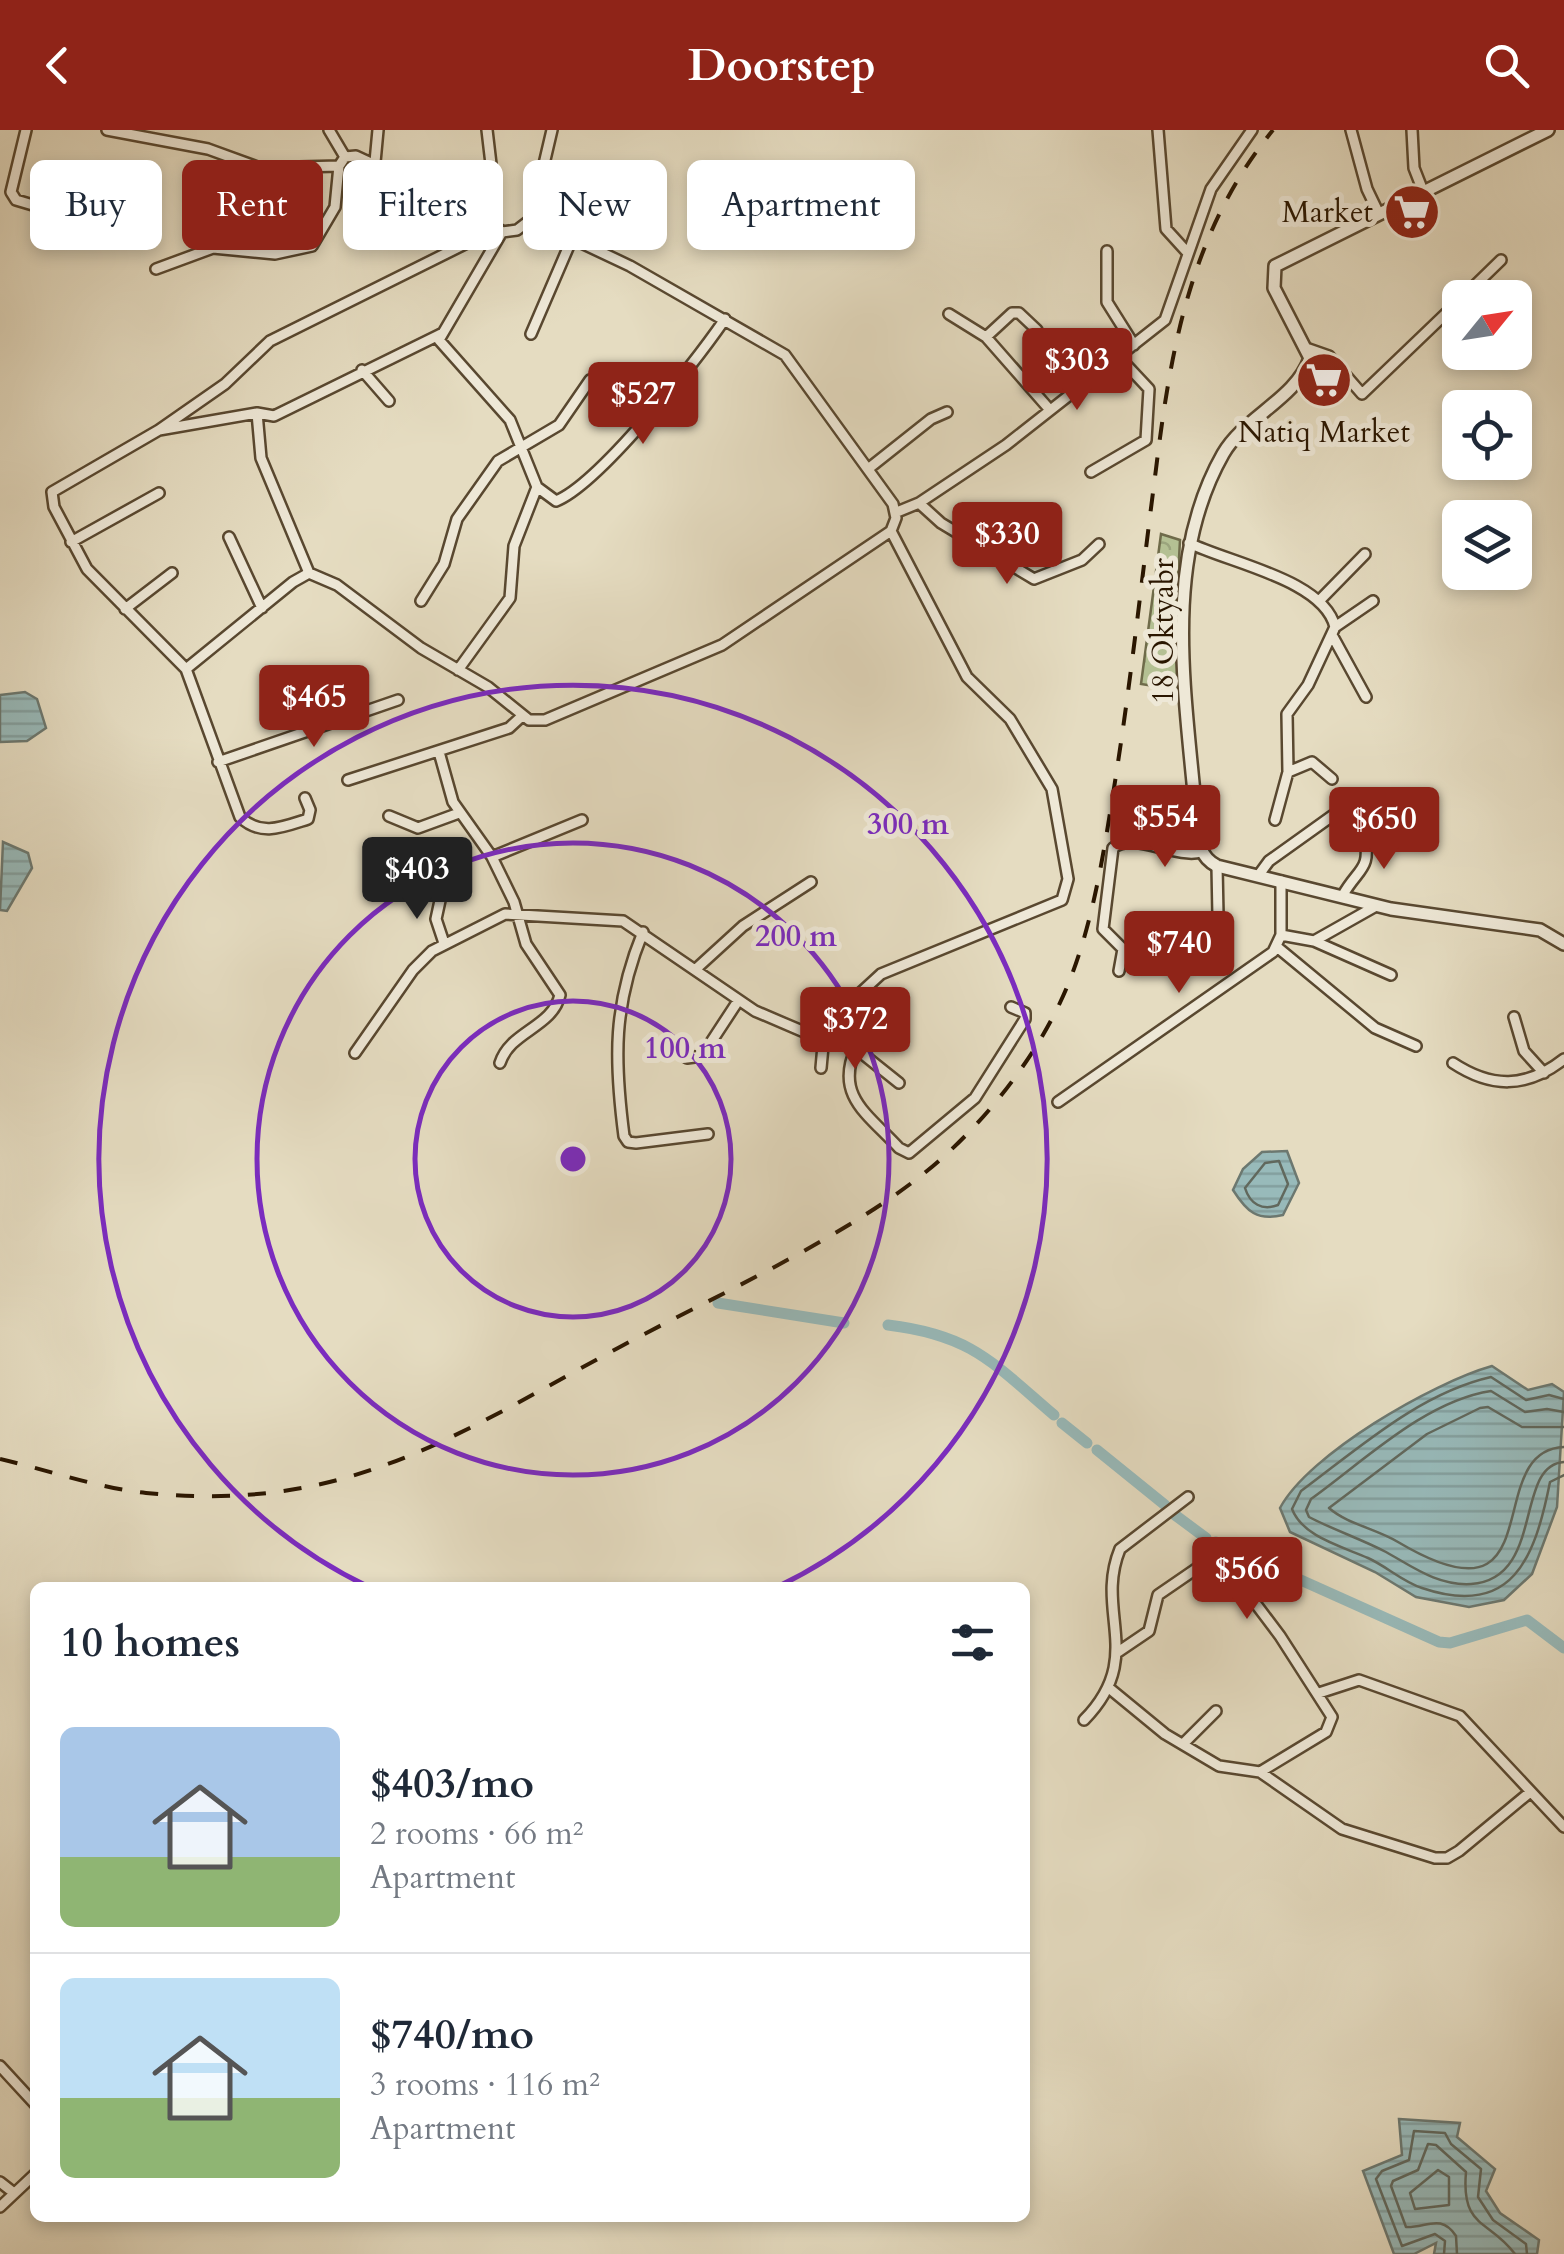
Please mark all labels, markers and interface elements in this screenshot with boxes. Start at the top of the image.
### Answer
text: Doorstep [688,35,876,96]
icon: back [30,38,85,93]
icon: search [1479,38,1534,93]
chip: Buy [30,160,162,250]
chip: Rent [182,160,323,250]
chip: Filters [343,160,503,250]
chip: New [523,160,667,250]
chip: Apartment [687,160,915,250]
supermarket icon: Market [1382,182,1442,242]
place label: Market [1282,192,1374,233]
north arrow [1442,280,1532,370]
map controls [1442,280,1532,590]
pin: $303 [1018,328,1136,413]
text: $303 [1044,338,1110,382]
supermarket icon: Natiq Market [1294,350,1354,410]
pin: $527 [584,362,702,447]
text: $527 [610,372,676,416]
button: locate [1442,390,1532,480]
place label: Natiq Market [1238,412,1410,453]
button: layers [1442,500,1532,590]
pin: $330 [948,502,1066,587]
text: $330 [974,512,1040,556]
street label: 18 Oktyabr [1143,558,1184,704]
pin: $465 [255,665,373,750]
text: $465 [281,675,347,719]
pin: $554 [1106,785,1224,870]
pin: $650 [1325,787,1443,872]
text: $554 [1132,795,1198,839]
text: $650 [1351,797,1417,841]
text: 300 m [867,804,949,845]
pin: $403 [358,837,476,922]
text: $403 [384,847,450,891]
pin: $740 [1120,911,1238,996]
text: 200 m [755,916,837,957]
text: $740 [1146,921,1212,965]
pin: $372 [796,987,914,1072]
text: $372 [822,997,888,1041]
text: 100 m [644,1028,726,1069]
centre of rings [555,1141,591,1177]
pin: $566 [1188,1537,1306,1622]
text: $566 [1214,1547,1280,1591]
text: 10 homes [60,1614,240,1671]
icon: filters [945,1615,1000,1670]
text: $403/mo [370,1755,534,1812]
icon: home [140,1767,260,1887]
text: 2 rooms · 66 m² [370,1812,583,1856]
text: Apartment [370,1856,515,1900]
text: $740/mo [370,2006,534,2063]
icon: home [140,2018,260,2138]
text: 3 rooms · 116 m² [370,2063,600,2107]
text: Apartment [370,2107,515,2151]

